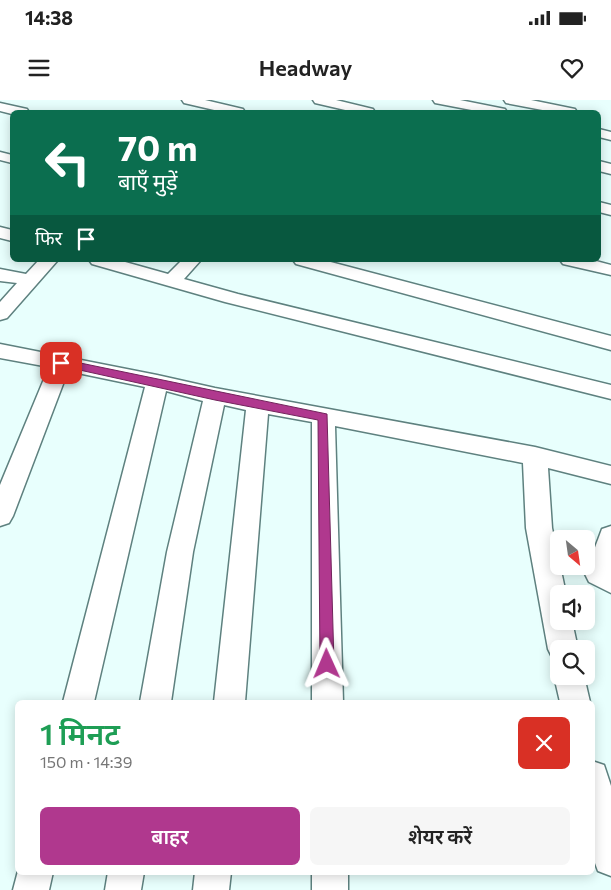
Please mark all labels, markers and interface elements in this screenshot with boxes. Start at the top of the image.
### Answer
text: 14:38 [25,6,73,29]
icon: menu [25,54,53,82]
text: Headway [259,54,352,81]
icon: heart [558,54,586,82]
text: 70 m [118,125,198,168]
icon: left [35,130,100,195]
text: बाएँ मुड़ें [118,168,178,195]
icon: arrive [72,225,100,253]
text: फिर [35,226,62,249]
pin [40,342,82,384]
icon: arrive [47,349,75,377]
north arrow [550,530,595,575]
map controls [550,530,595,685]
button: sound [550,585,595,630]
position arrow [300,637,352,689]
button: search [550,640,595,685]
text: 1 मिनट [40,714,120,751]
button: close [518,717,570,769]
text: 150 m · 14:39 [40,752,132,771]
button: बाहर [40,807,300,865]
button: शेयर करें [310,807,570,865]

